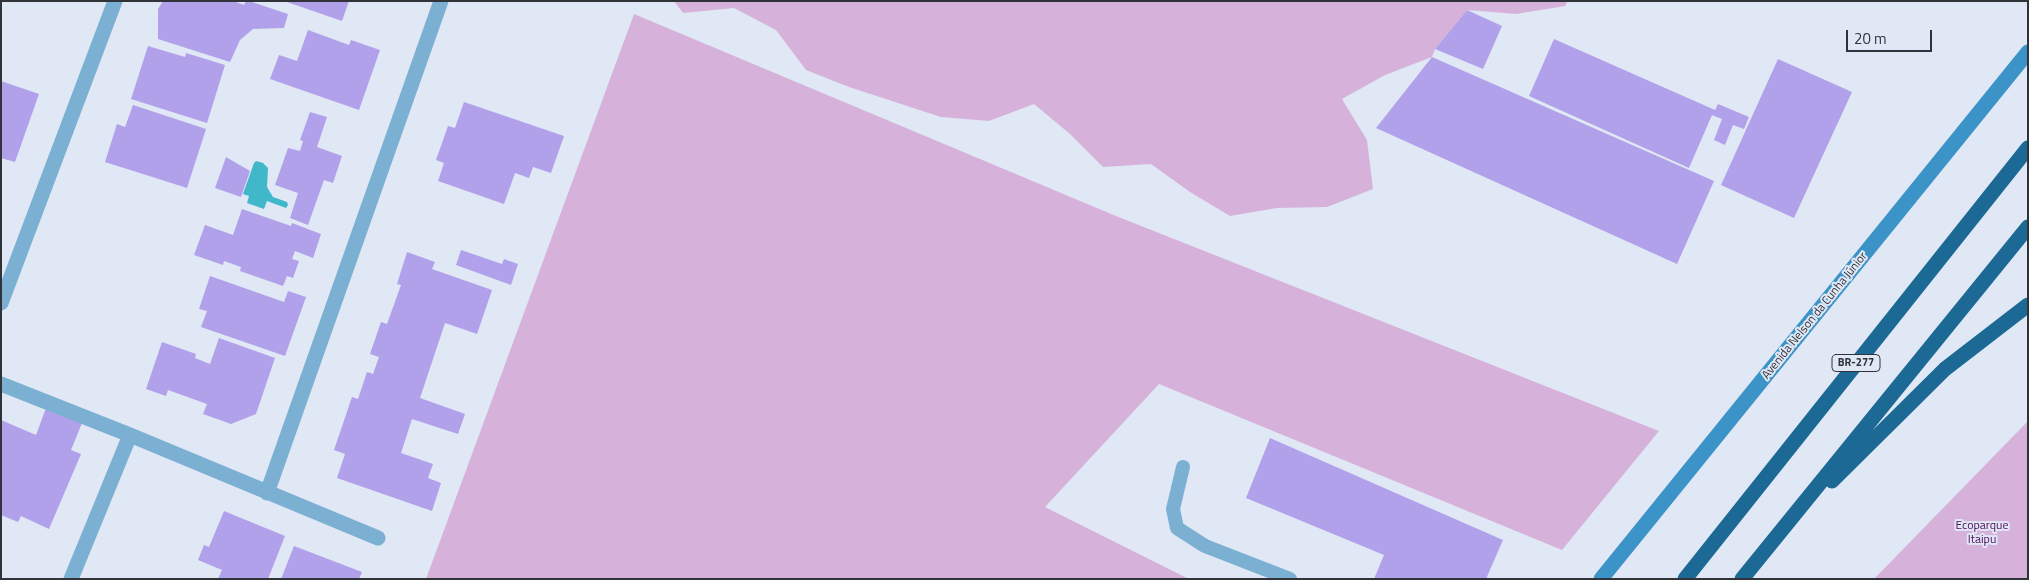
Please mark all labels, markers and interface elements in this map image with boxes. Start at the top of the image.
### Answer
scale bar [1849,20,1935,52]
text: 20 m [1854,27,1887,50]
street label: Avenida Nelson da Cunha Júnior [1759,250,1871,382]
road number: BR-277 [1832,354,1880,372]
park label: Ecoparque Itaipu [1955,519,2009,547]

